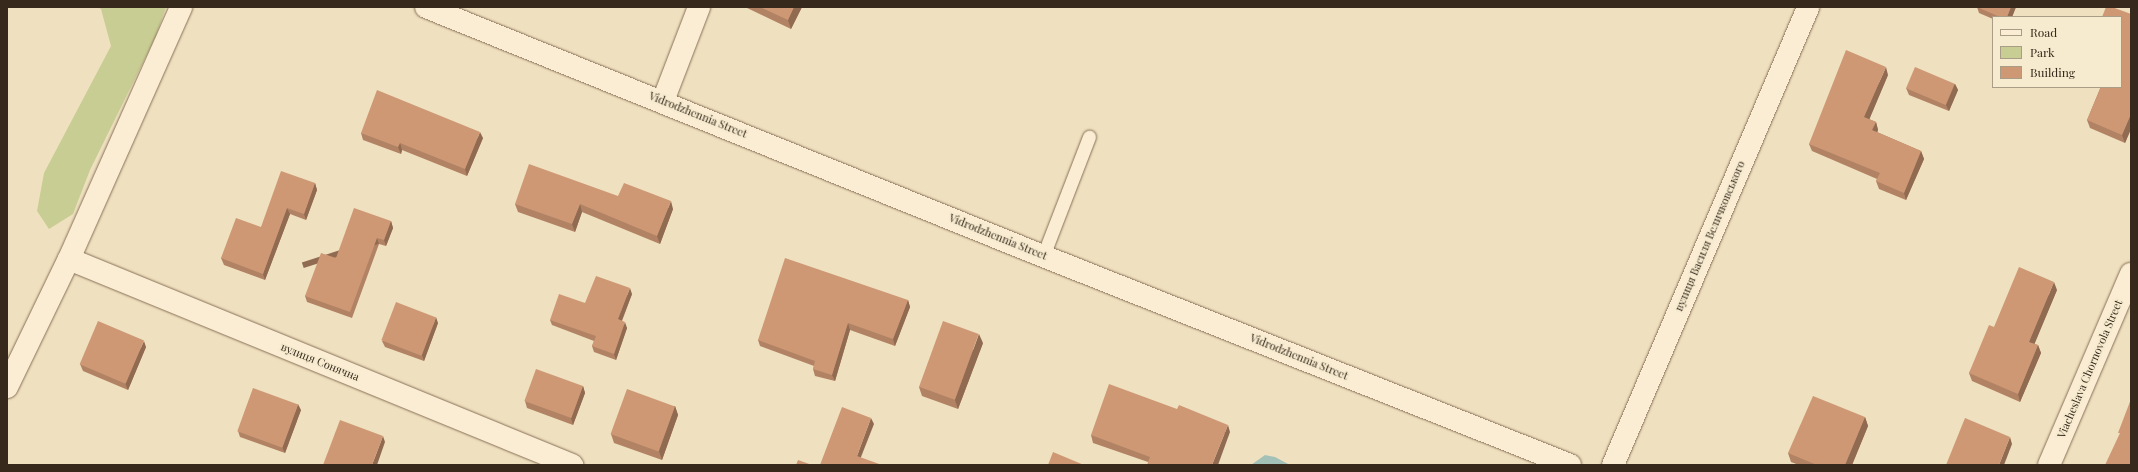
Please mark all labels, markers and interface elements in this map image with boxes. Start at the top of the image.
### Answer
legend [1992,16,2122,88]
text: Road [2030,24,2057,40]
text: Park [2030,44,2055,60]
text: Building [2030,64,2075,80]
street label: Vidrodzhennia Street [647,89,749,141]
street label: вулиця Василя Величковського [1672,159,1748,313]
street label: Vidrodzhennia Street [947,211,1049,263]
street label: Viacheslava Chornovola Street [2055,298,2125,440]
street label: Vidrodzhennia Street [1248,331,1350,383]
street label: вулиця Сонячна [279,340,361,384]

